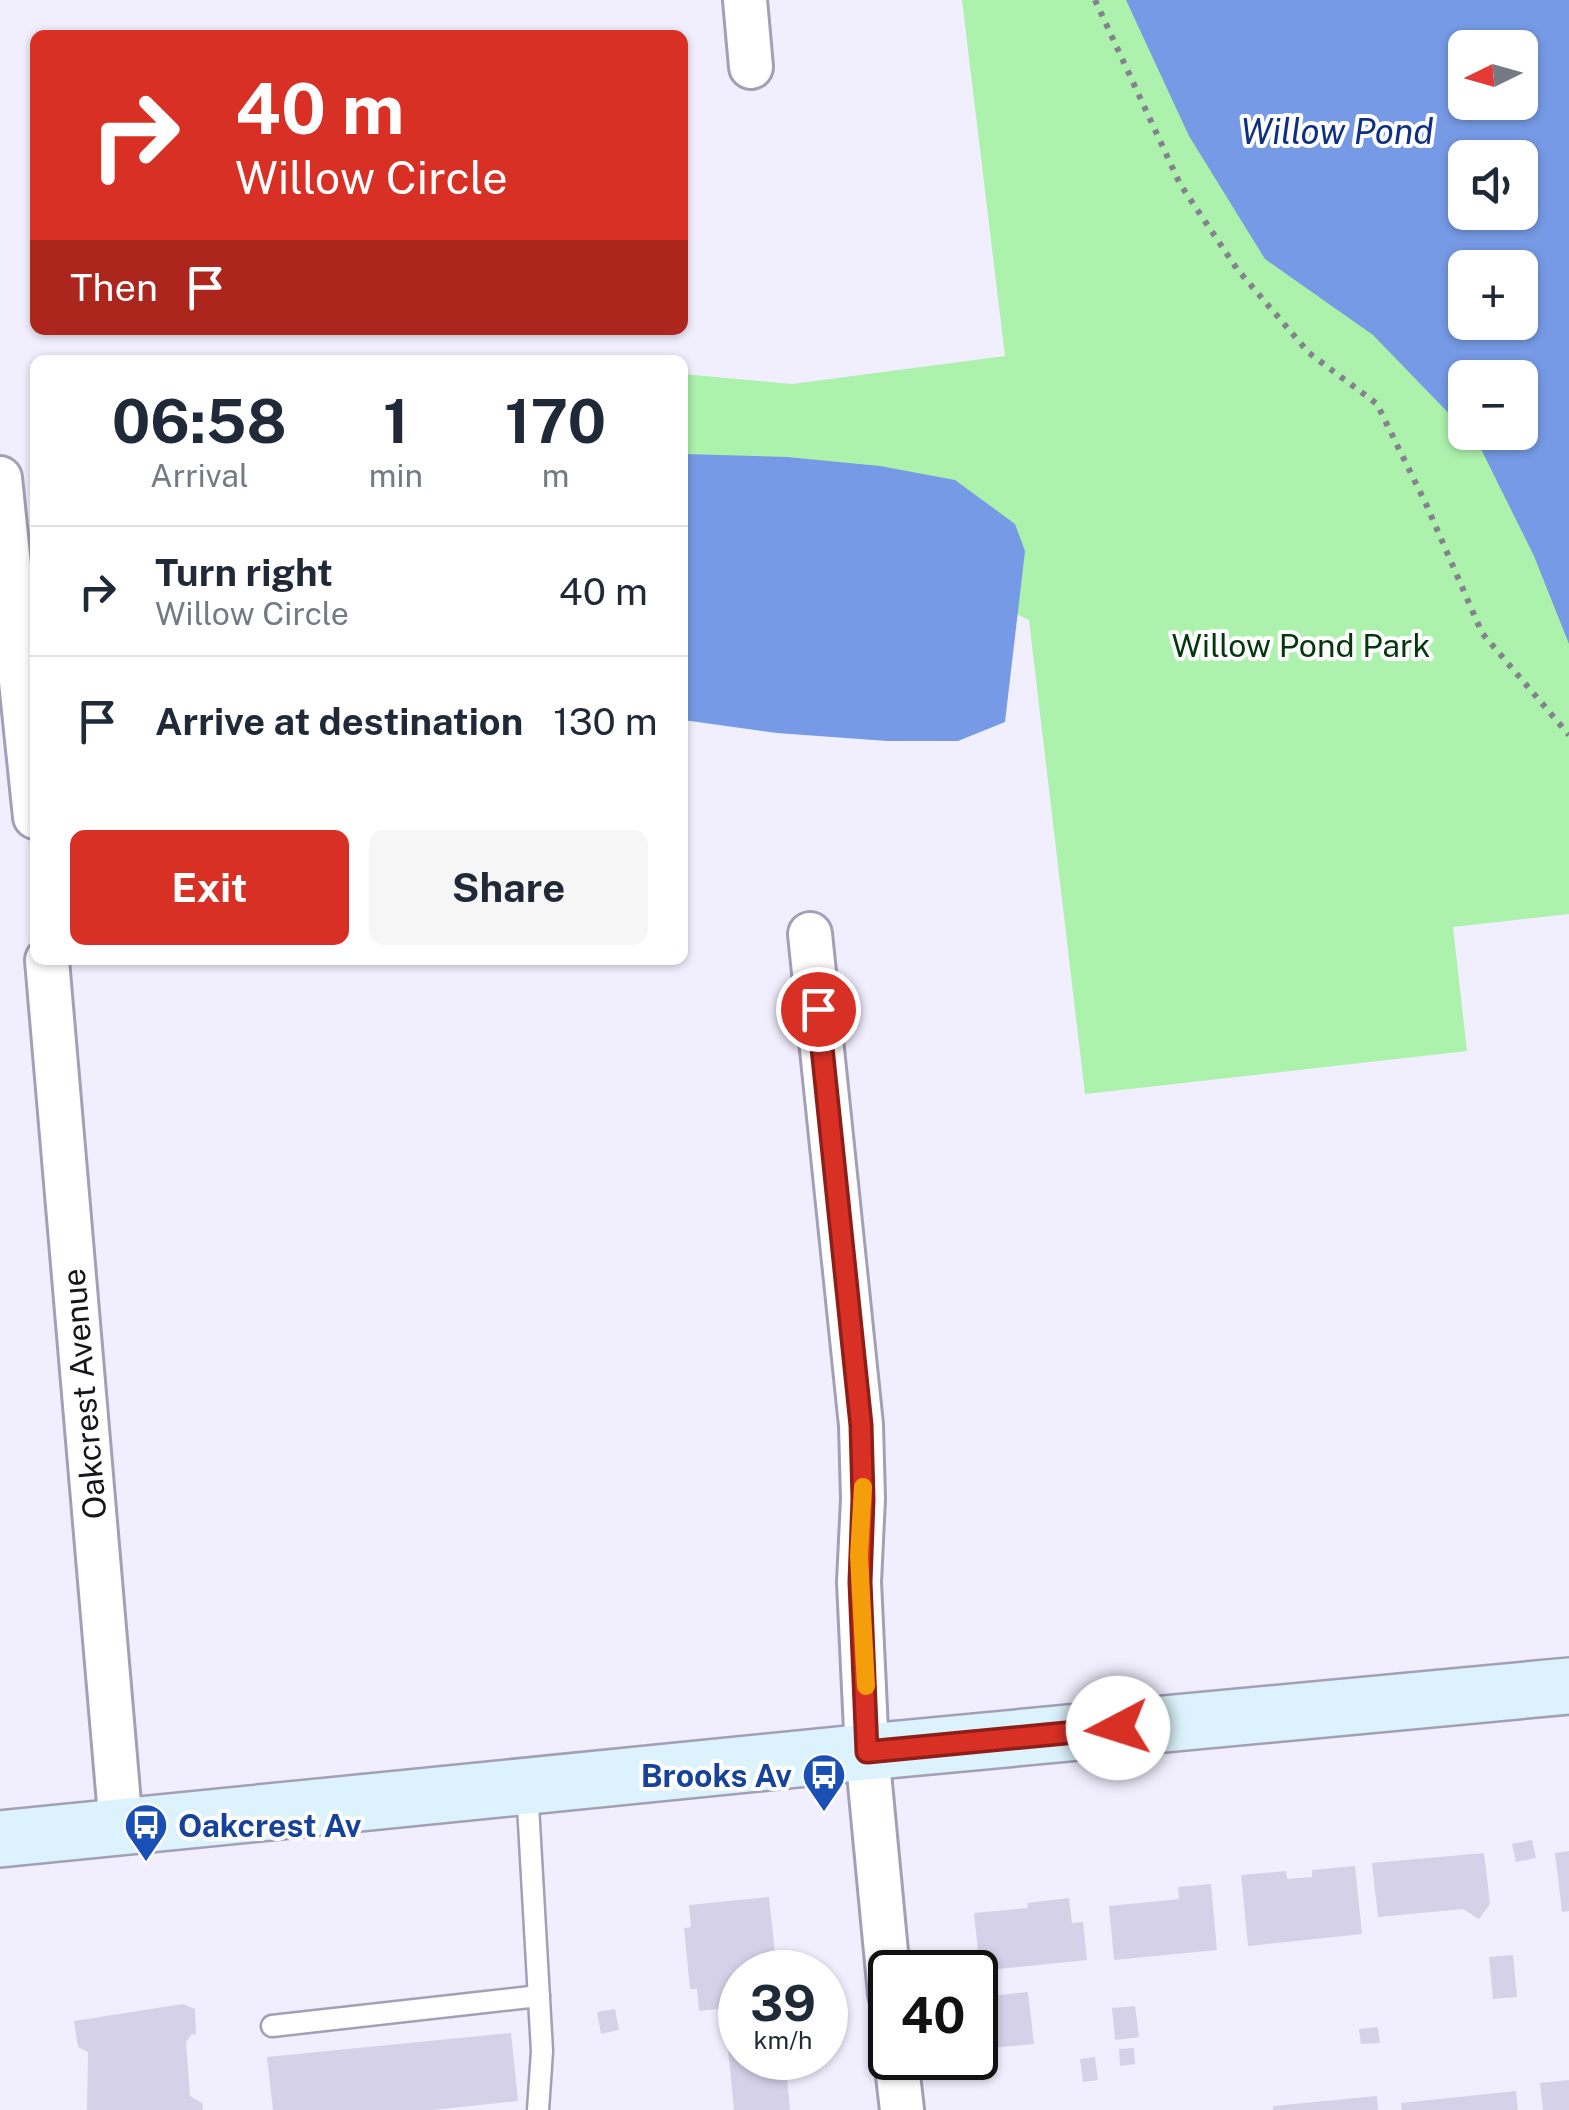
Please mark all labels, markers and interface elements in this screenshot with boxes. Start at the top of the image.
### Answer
north arrow [1448,30,1538,120]
map controls [1448,30,1538,450]
text: 40 m [235,67,405,150]
icon: right [70,70,200,200]
water label: Willow Pond [1241,111,1433,152]
button: sound [1448,140,1538,230]
text: Willow Circle [235,151,508,204]
button: + [1448,250,1538,340]
icon: arrive [178,260,233,315]
text: Then [70,265,158,310]
button: − [1448,360,1538,450]
text: 06:58 [112,386,287,457]
text: 1 [383,386,409,457]
text: 170 [505,386,606,457]
text: Arrival [150,457,249,494]
text: min [369,457,423,494]
text: m [542,457,569,494]
text: Turn right [155,550,333,595]
icon: right [70,564,125,619]
text: 40 m [559,569,648,614]
text: Willow Circle [155,595,349,632]
park label: Willow Pond Park [1171,627,1431,664]
icon: arrive [70,694,125,749]
text: Arrive at destination [155,699,523,744]
text: 130 m [553,699,658,744]
button: Exit [70,830,349,945]
button: Share [369,830,648,945]
pin [776,967,861,1052]
icon: arrive [791,982,846,1037]
street label: Oakcrest Avenue [55,1267,113,1521]
position arrow [1066,1676,1170,1780]
bus stop icon: Brooks Av [801,1752,847,1813]
place label: Brooks Av [641,1757,792,1794]
bus stop icon: Oakcrest Av [123,1802,169,1863]
place label: Oakcrest Av [178,1807,362,1844]
speed limit sign: 40 [868,1950,998,2080]
text: 39 [750,1973,816,2032]
text: km/h [754,2025,812,2055]

